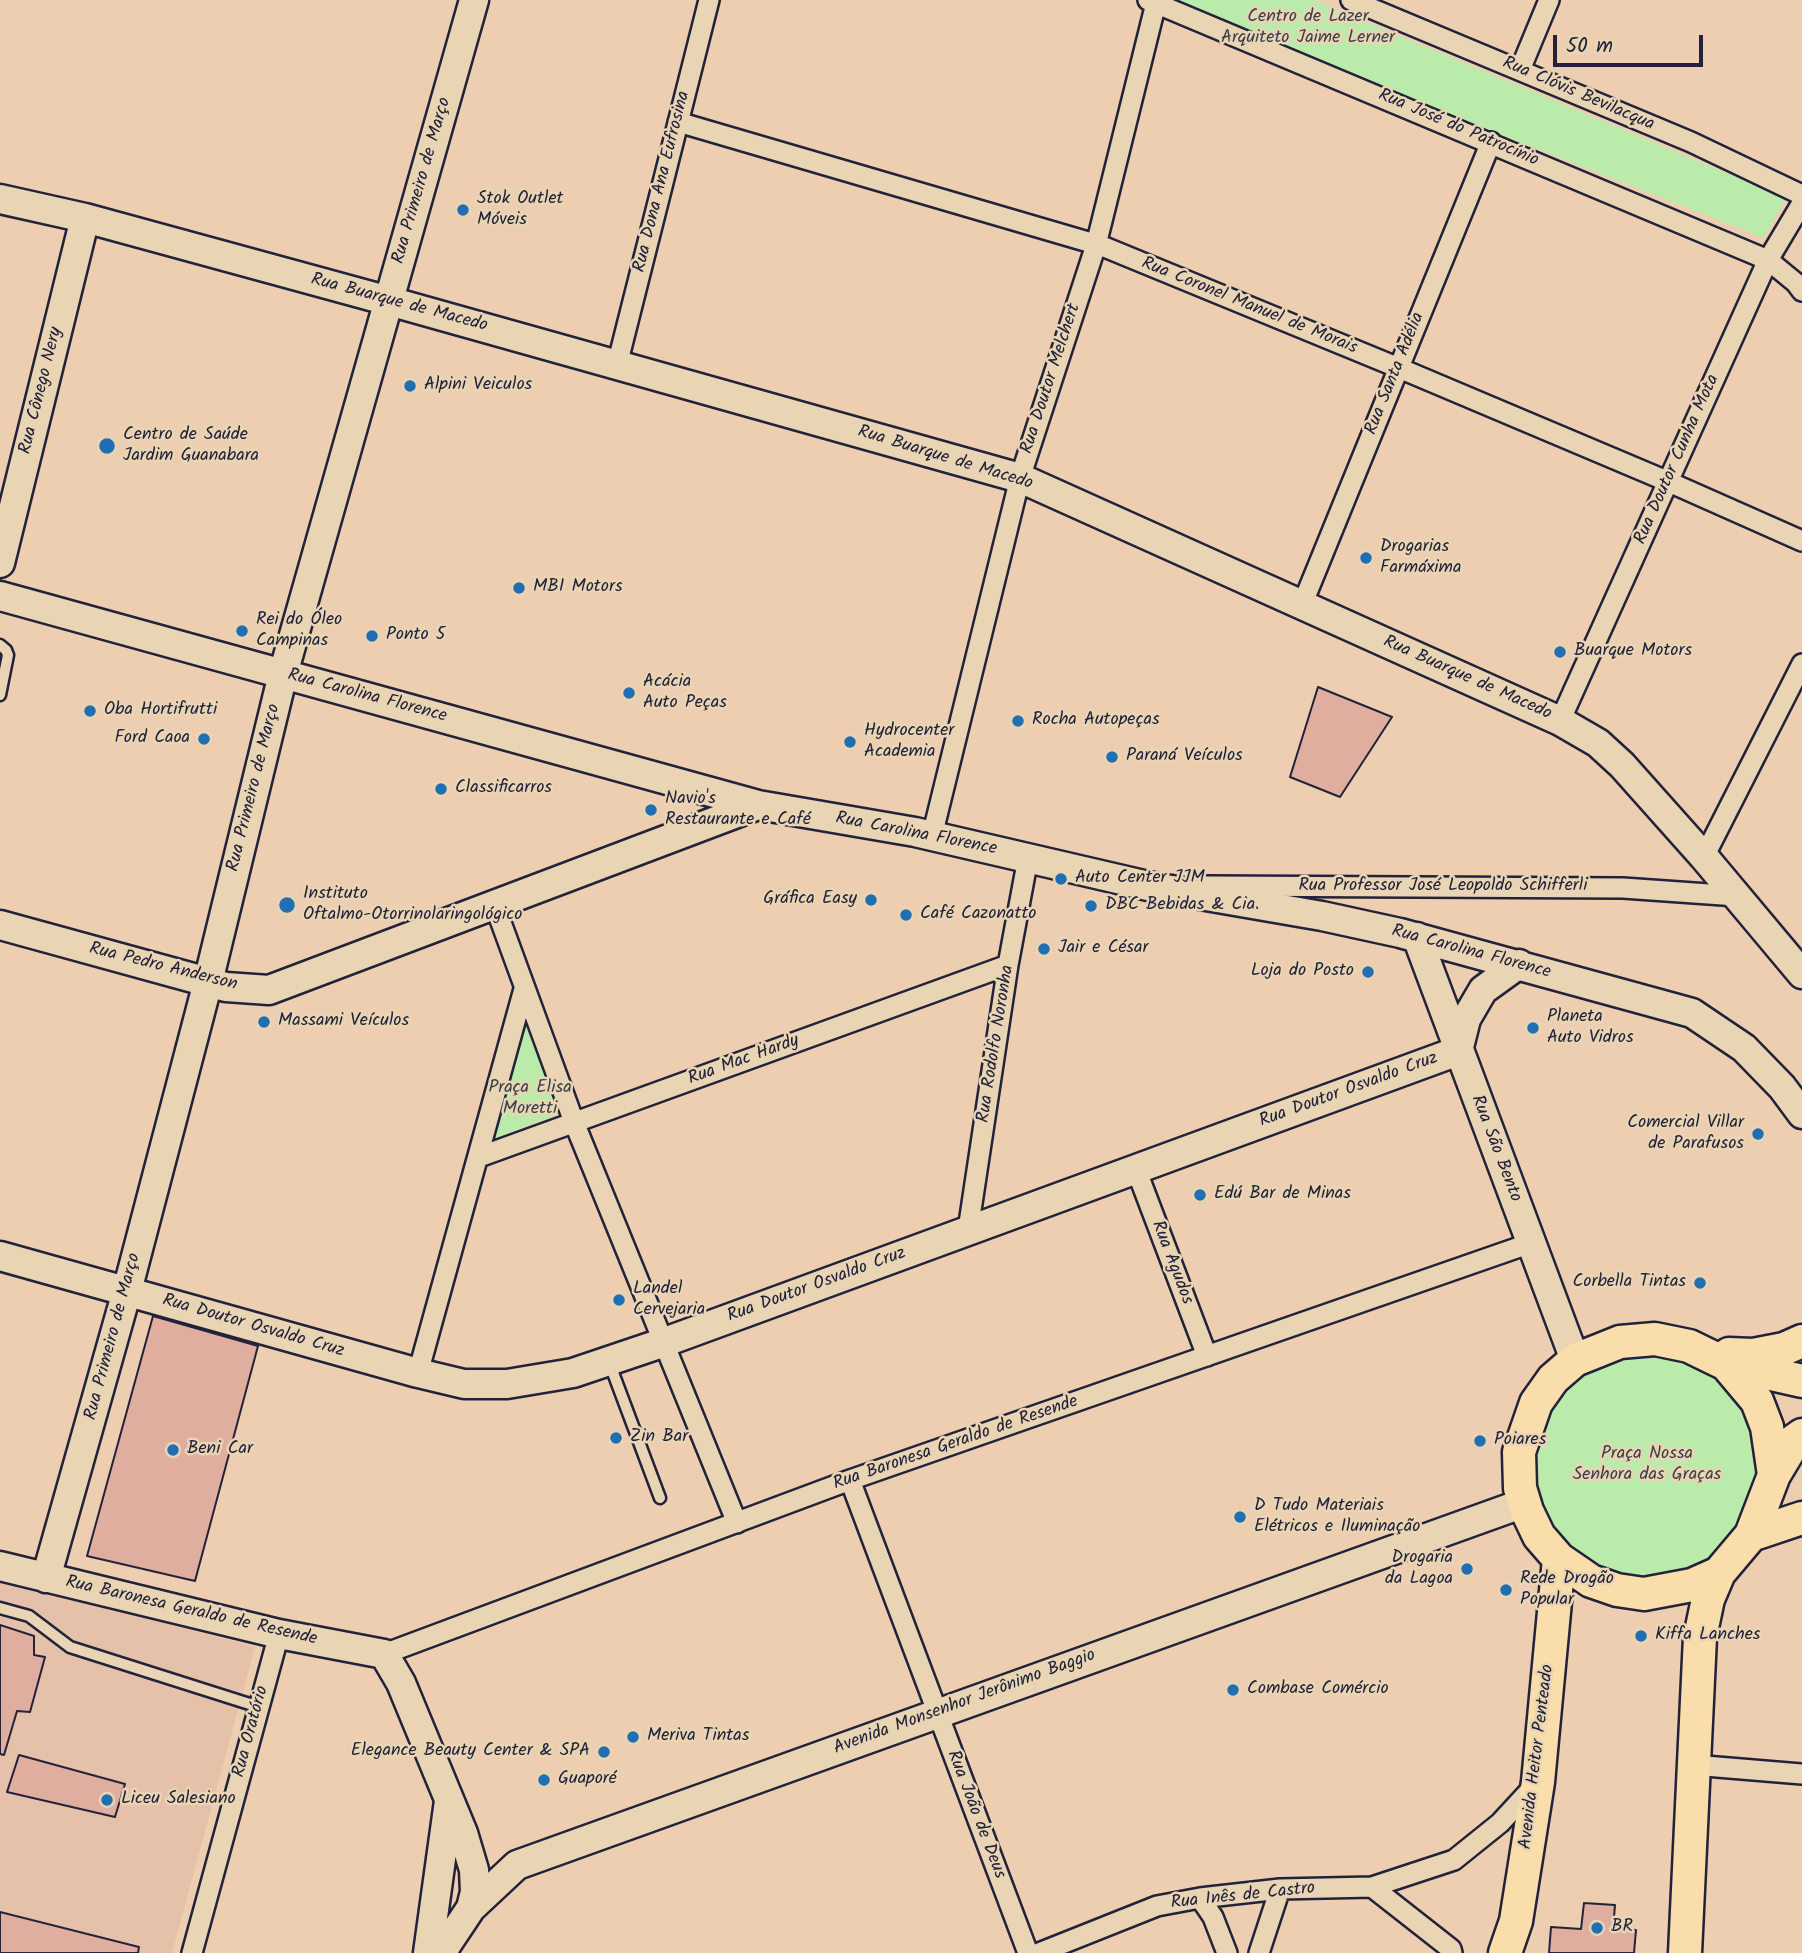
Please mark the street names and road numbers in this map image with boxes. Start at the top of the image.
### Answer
street label: Rua Clóvis Bevilacqua [1499,53,1657,137]
street label: Rua José do Patrocínio [1375,85,1541,173]
street label: Rua Dona Ana Eufrosina [630,89,696,275]
street label: Rua Primeiro de Março [389,95,457,267]
street label: Rua Coronel Manuel de Morais [1138,254,1360,360]
street label: Rua Buarque de Macedo [308,270,490,338]
street label: Rua Doutor Melchert [1017,301,1087,457]
street label: Rua Santa Adélia [1362,310,1430,438]
street label: Rua Cônego Nery [16,325,68,457]
street label: Rua Doutor Cunha Mota [1631,372,1725,548]
street label: Rua Buarque de Macedo [855,422,1035,496]
street label: Rua Buarque de Macedo [1379,632,1555,726]
street label: Rua Carolina Florence [285,665,449,729]
street label: Rua Primeiro de Março [224,702,286,874]
street label: Rua Carolina Florence [834,809,998,861]
street label: Rua Professor José Leopoldo Schifferli [1299,876,1587,898]
street label: Rua Carolina Florence [1389,921,1553,985]
street label: Rua Pedro Anderson [87,939,239,997]
street label: Rua Rodolfo Noronha [974,964,1020,1124]
street label: Rua Mac Hardy [686,1031,802,1091]
street label: Rua Doutor Osvaldo Cruz [1257,1049,1441,1133]
street label: Rua São Bento [1465,1093,1525,1205]
street label: Rua Agudos [1145,1218,1197,1308]
street label: Rua Doutor Osvaldo Cruz [725,1244,909,1328]
street label: Rua Primeiro de Março [81,1251,147,1423]
street label: Rua Doutor Osvaldo Cruz [159,1291,347,1363]
street label: Rua Baronesa Geraldo de Resende [831,1392,1081,1496]
street label: Rua Baronesa Geraldo de Resende [63,1573,319,1651]
street label: Avenida Monsenhor Jerônimo Baggio [831,1645,1099,1761]
street label: Avenida Heitor Penteado [1516,1663,1560,1851]
street label: Rua Oratório [229,1684,275,1780]
street label: Rua João de Deus [941,1748,1009,1882]
street label: Rua Inês de Castro [1170,1879,1316,1915]

